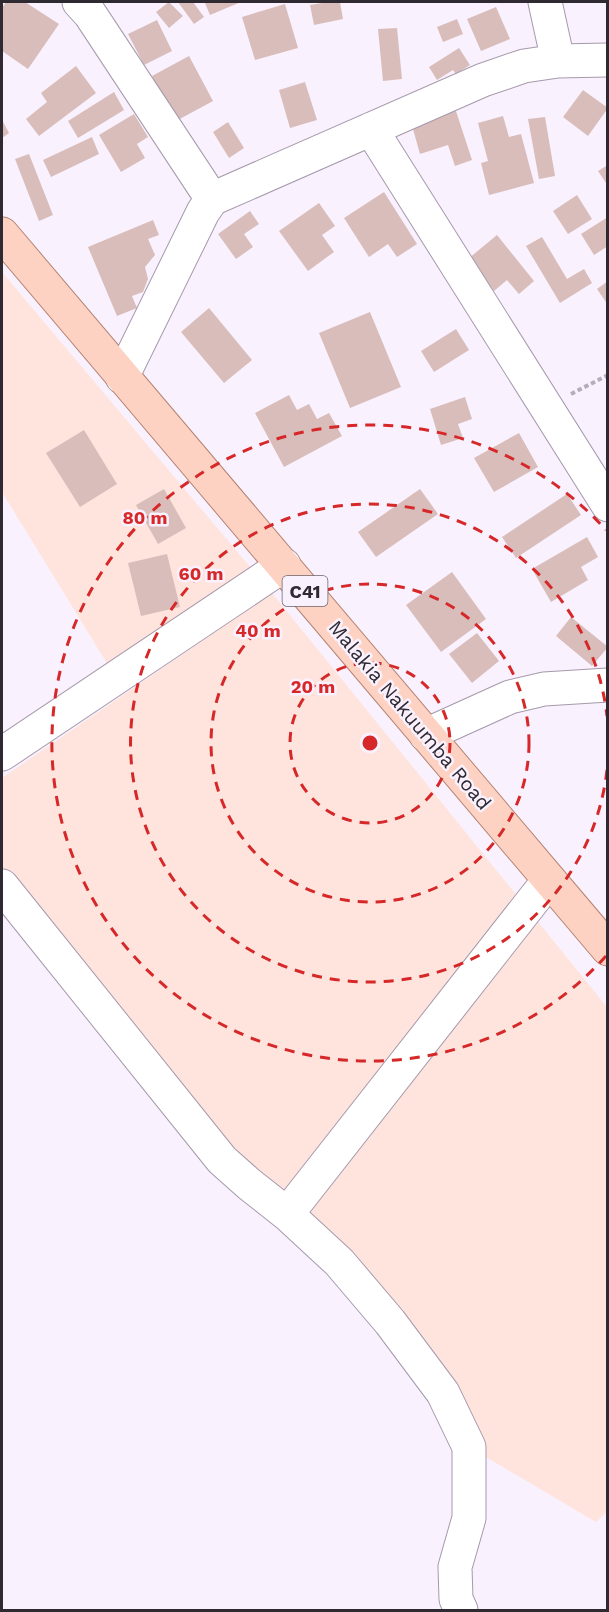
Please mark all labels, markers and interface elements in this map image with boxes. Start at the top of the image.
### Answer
text: 80 m [123,507,167,528]
text: 60 m [179,563,223,584]
road number: C41 [282,576,328,606]
street label: Malakia Nakuumba Road [324,615,496,815]
text: 40 m [235,620,281,641]
text: 20 m [291,676,335,697]
centre of rings [360,733,380,753]

